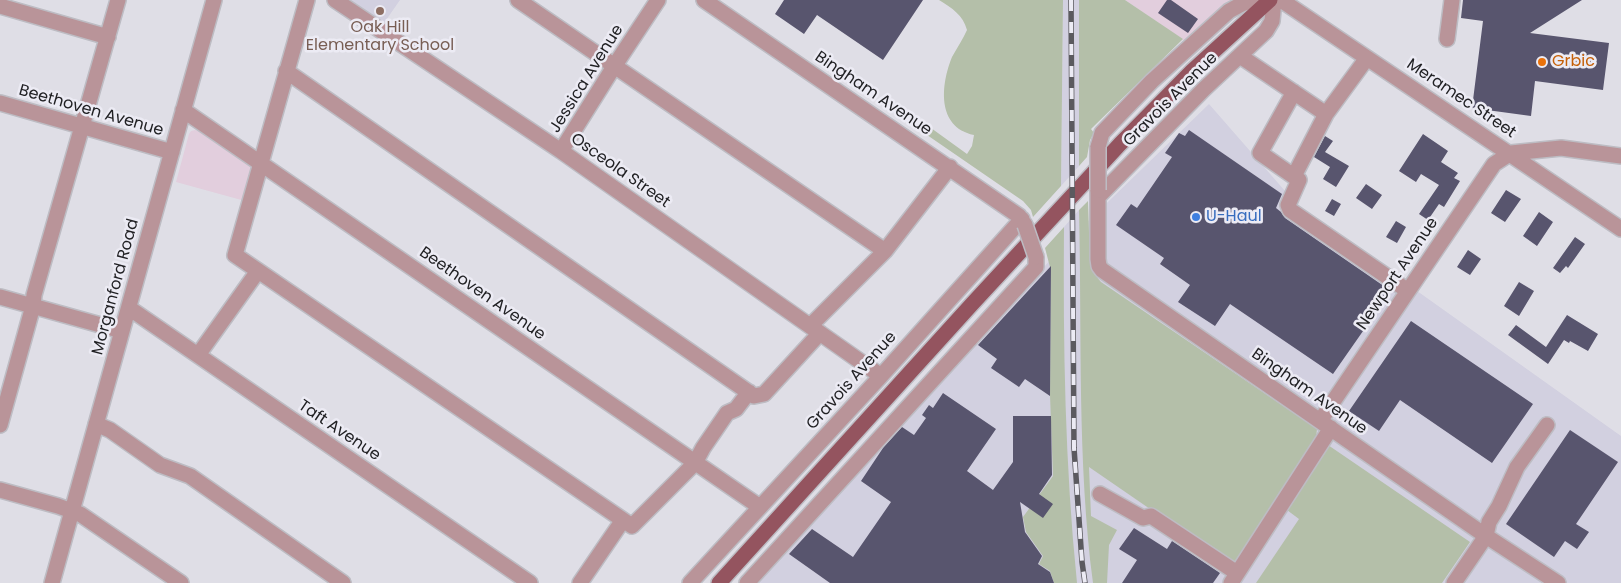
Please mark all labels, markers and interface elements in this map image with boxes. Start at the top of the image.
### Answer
marker: Oak Hill Elementary School [374,5,386,17]
place label: Oak Hill Elementary School [306,18,454,56]
street label: Jessica Avenue [546,21,628,137]
street label: Bingham Avenue [811,48,935,140]
street label: Gravois Avenue [1120,49,1222,151]
place label: Grbic [1552,52,1595,72]
street label: Meramec Street [1403,55,1519,143]
marker: Grbic [1536,56,1548,68]
street label: Beethoven Avenue [17,81,165,141]
street label: Osceola Street [567,130,673,212]
place label: U-Haul [1206,207,1262,227]
marker: U-Haul [1190,211,1202,223]
street label: Newport Avenue [1353,214,1443,334]
street label: Morganford Road [89,217,143,357]
street label: Beethoven Avenue [415,243,549,345]
street label: Gravois Avenue [803,328,901,434]
street label: Bingham Avenue [1248,345,1370,439]
street label: Taft Avenue [294,397,384,465]

